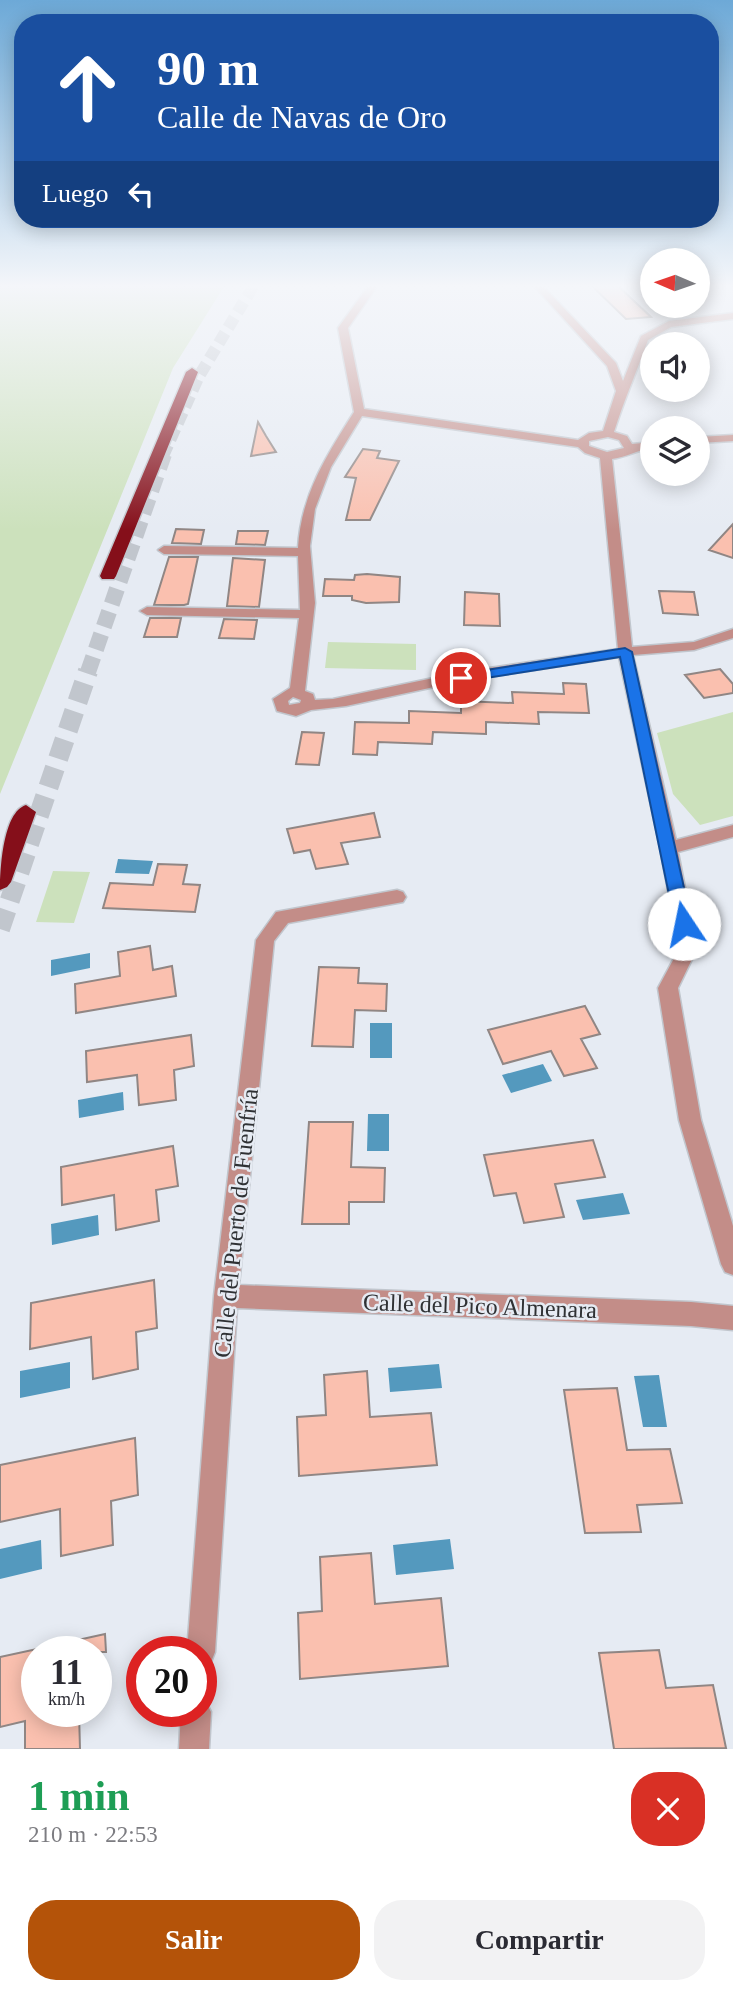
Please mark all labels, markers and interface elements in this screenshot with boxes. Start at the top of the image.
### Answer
text: 90 m [157,41,259,96]
icon: ahead [42,42,133,133]
text: Calle de Navas de Oro [157,99,447,135]
icon: left [122,175,160,213]
text: Luego [42,179,108,208]
north arrow [640,248,710,318]
map controls [640,248,710,486]
button: sound [640,332,710,402]
button: layers [640,416,710,486]
pin [431,648,491,708]
icon: arrive [442,659,480,697]
position arrow [647,887,721,961]
street label: Calle del Puerto de Fuenfría [209,1087,263,1359]
street label: Calle del Pico Almenara [363,1289,598,1323]
speed limit sign: 20 [126,1636,217,1727]
text: 11 [50,1653,83,1692]
text: km/h [48,1689,85,1709]
button: close [631,1772,705,1846]
text: 1 min [28,1773,130,1819]
text: 210 m · 22:53 [28,1822,158,1847]
button: Salir [28,1900,360,1980]
button: Compartir [374,1900,705,1980]

